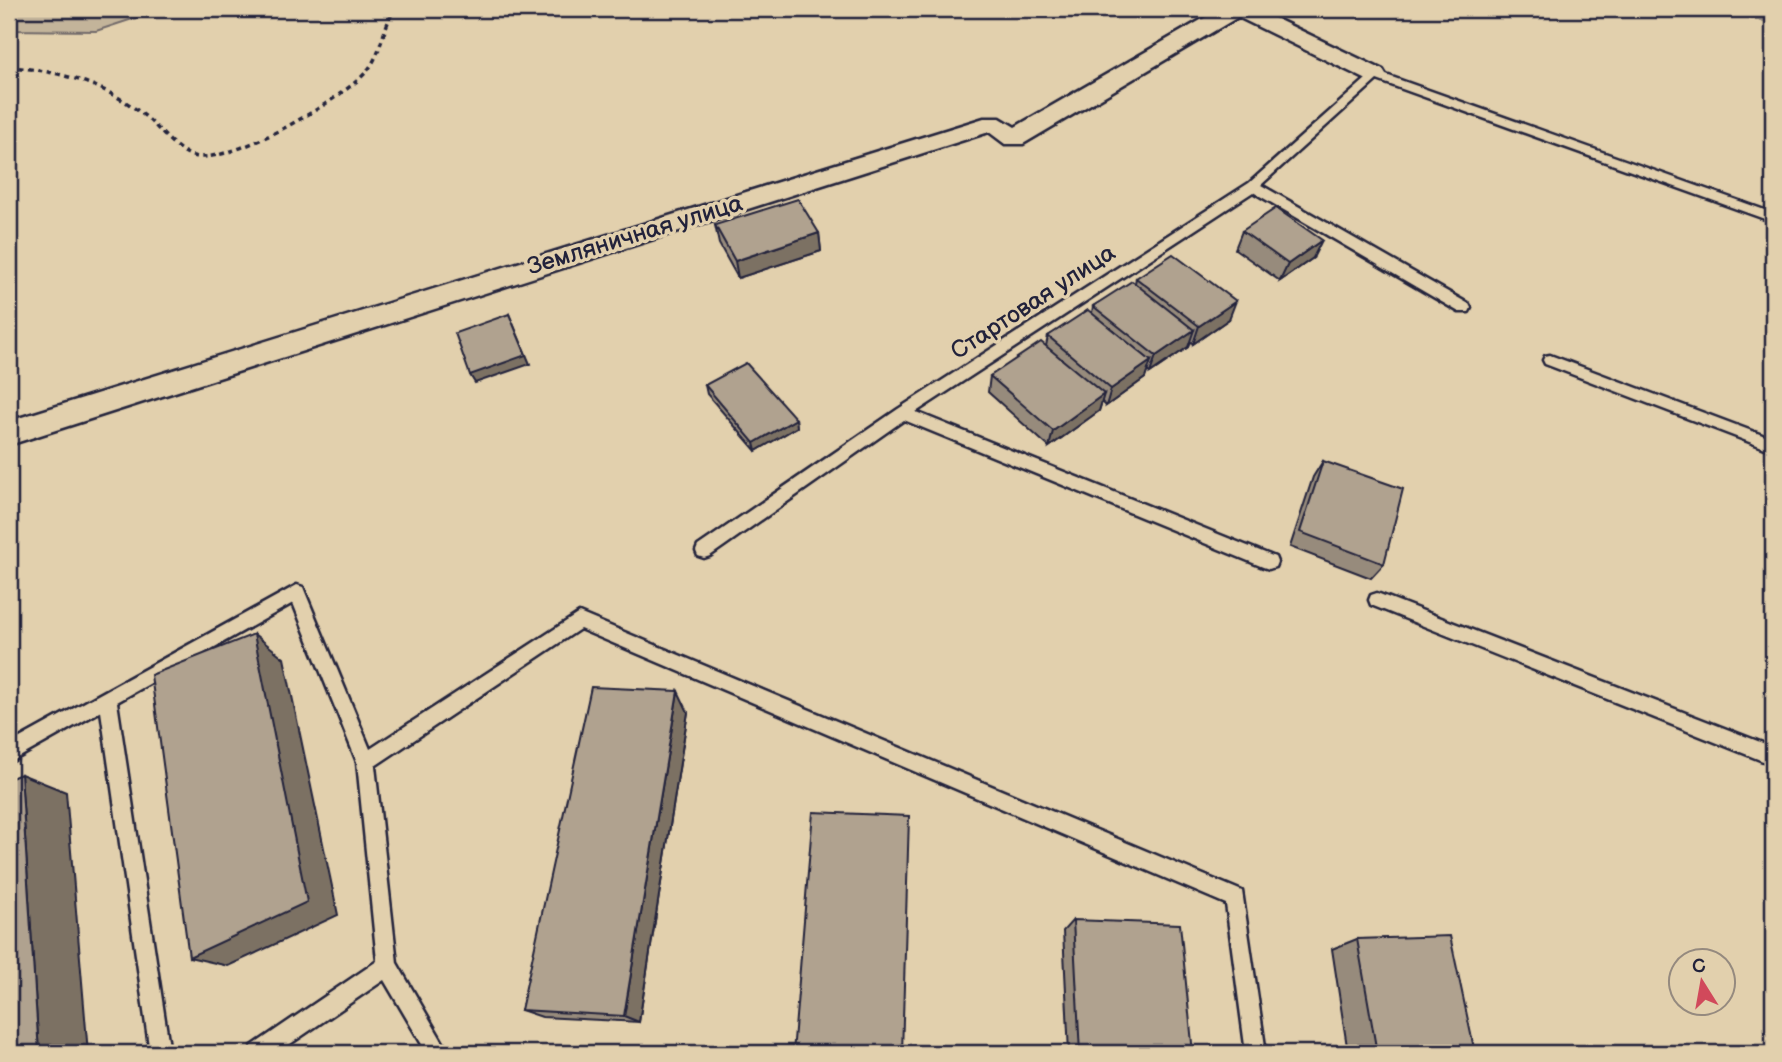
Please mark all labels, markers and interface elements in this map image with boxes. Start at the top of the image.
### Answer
street label: Земляничная улица [524,188,746,282]
street label: Стартовая улица [945,238,1121,366]
north arrow [1666,946,1736,1016]
text: С [1690,954,1708,979]

